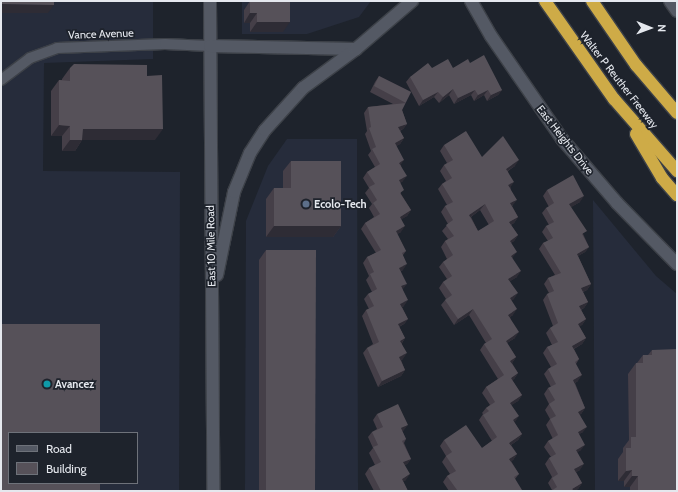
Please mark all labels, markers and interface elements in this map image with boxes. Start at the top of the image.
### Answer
north arrow [630,8,670,48]
text: N [655,24,669,32]
street label: Vance Avenue [68,26,134,42]
street label: Walter P Reuther Freeway [577,29,661,131]
street label: East Heights Drive [534,103,596,177]
place label: Ecolo-Tech [314,197,367,211]
marker: Ecolo-Tech [301,199,311,209]
street label: East 10 Mile Road [204,205,218,287]
place label: Avancez [55,377,94,391]
marker: Avancez [42,379,52,389]
legend [8,432,138,484]
text: Road [46,441,72,456]
text: Building [46,461,87,476]

